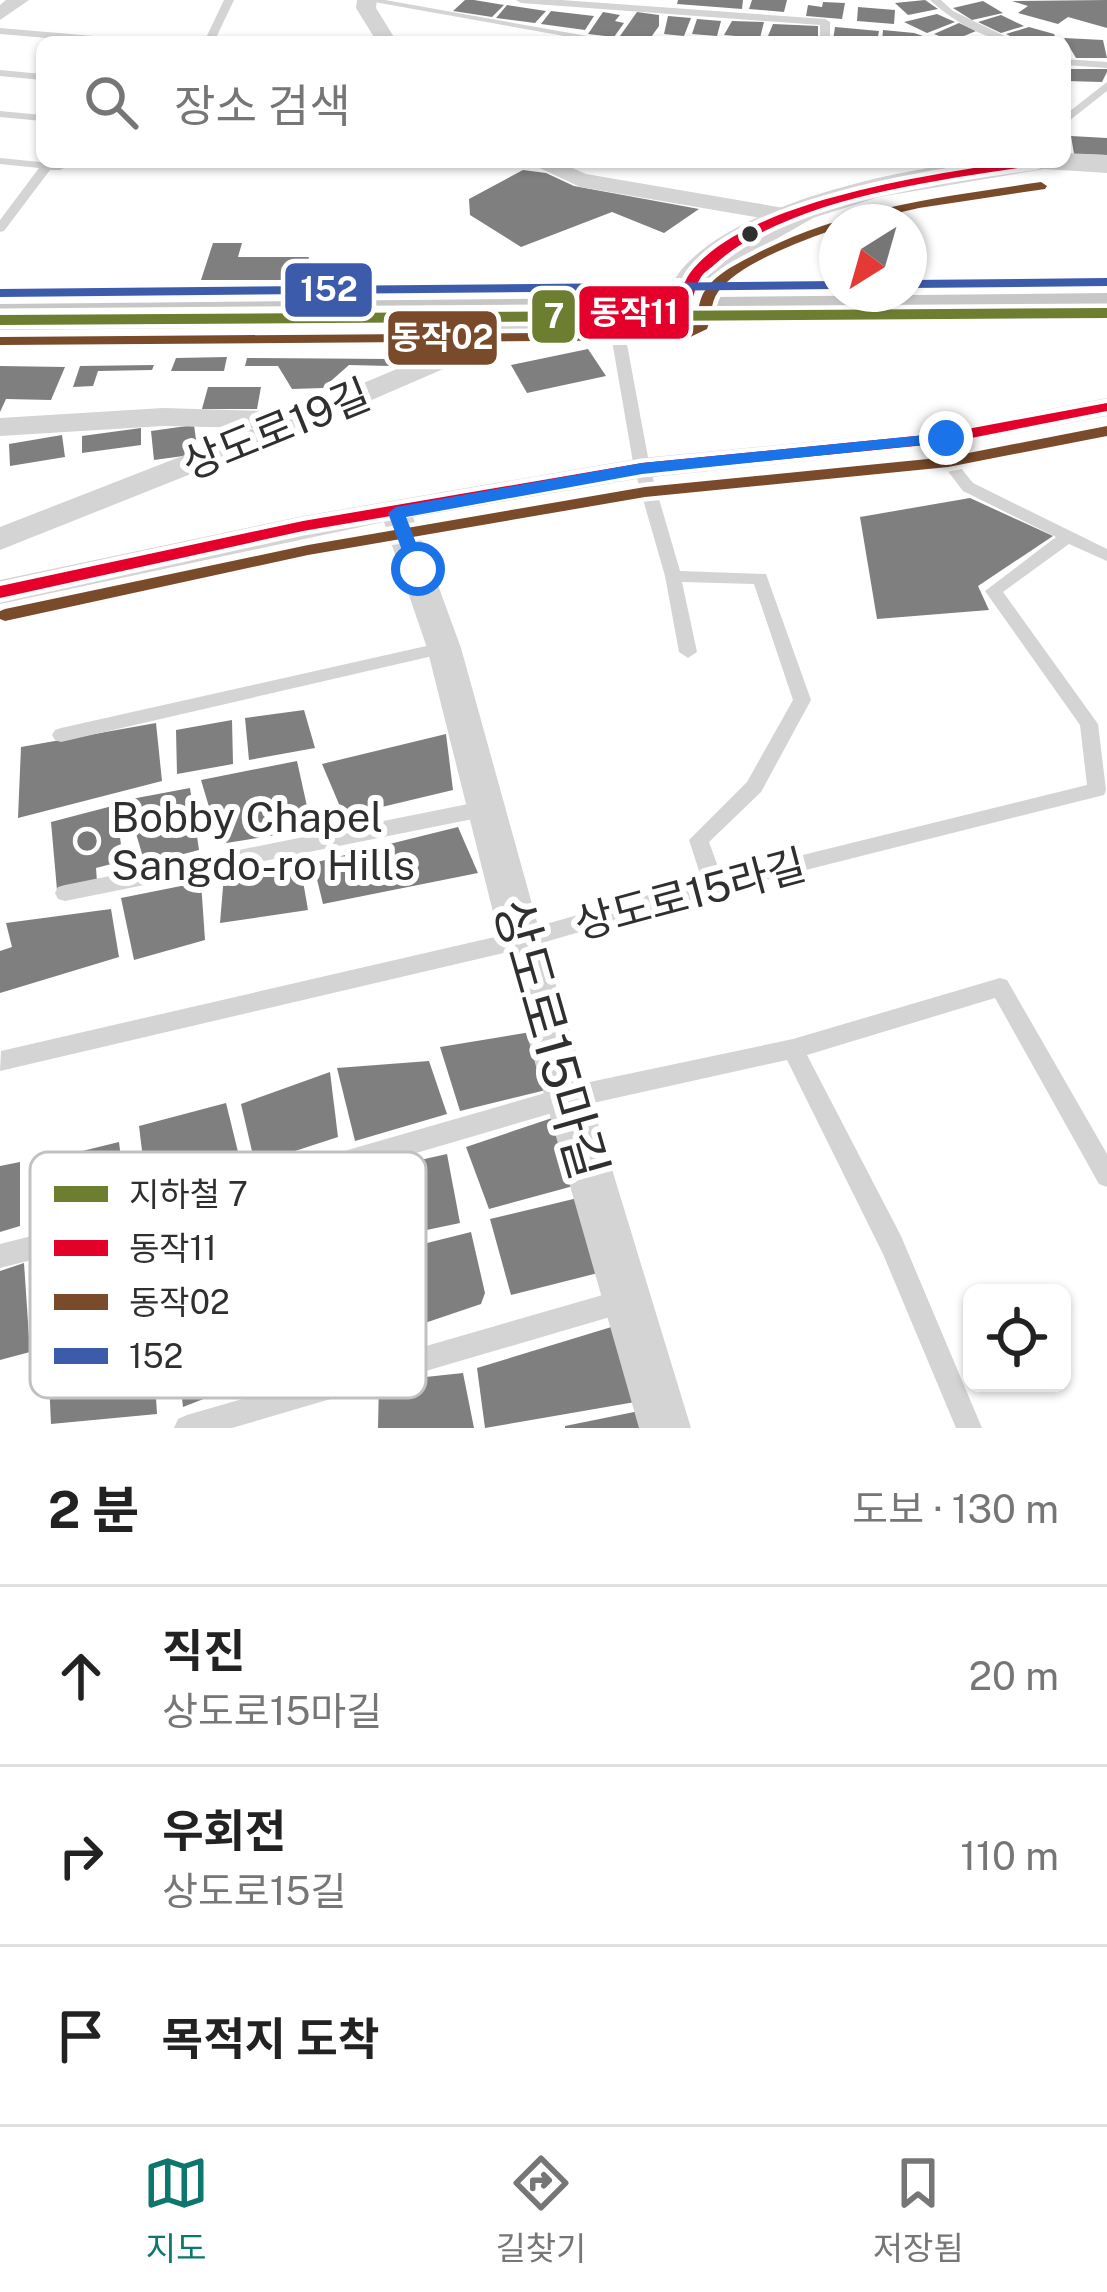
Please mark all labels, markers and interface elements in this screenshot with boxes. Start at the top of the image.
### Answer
search box [36,36,1071,168]
icon: search [78,69,144,135]
text: 장소 검색 [174,79,351,132]
north arrow [819,204,927,312]
unlabelled marker [739,223,761,245]
line badge: 152 [283,261,374,319]
text: 152 [300,270,358,308]
line badge: 동작11 [577,284,691,341]
line badge: 7 [530,288,577,345]
text: 동작11 [590,293,678,331]
text: 7 [544,297,564,335]
line badge: 동작02 [386,309,499,367]
text: 동작02 [391,318,493,356]
street label: 상도로19길 [175,369,377,488]
route end [919,411,973,465]
route start [391,542,445,596]
place label: Bobby Chapel Sangdo-ro Hills [111,792,415,889]
marker: Bobby Chapel Sangdo-ro Hills [74,828,100,854]
street label: 상도로15라길 [569,839,811,948]
street label: 상도로15마길 [483,892,620,1185]
legend [30,1152,426,1398]
text: 지하철 7 [129,1175,248,1213]
text: 동작11 [129,1229,217,1267]
text: 동작02 [129,1283,230,1321]
map controls [963,1284,1071,1392]
button: locate [963,1284,1071,1392]
text: 152 [129,1337,183,1375]
text: 2 분 [48,1480,139,1539]
text: 도보 · 130 m [852,1486,1059,1532]
text: 직진 [162,1624,245,1677]
icon: ahead [48,1643,114,1709]
text: 20 m [969,1653,1059,1699]
text: 상도로15마길 [162,1688,382,1734]
text: 우회전 [162,1804,286,1857]
icon: right [48,1823,114,1889]
text: 110 m [960,1833,1059,1879]
text: 상도로15길 [162,1868,346,1914]
icon: arrive [48,2003,114,2069]
text: 목적지 도착 [162,2012,379,2065]
tab: 지도 [143,2150,209,2270]
tab: 길찾기 [495,2150,586,2270]
tab: 저장됨 [873,2150,964,2270]

